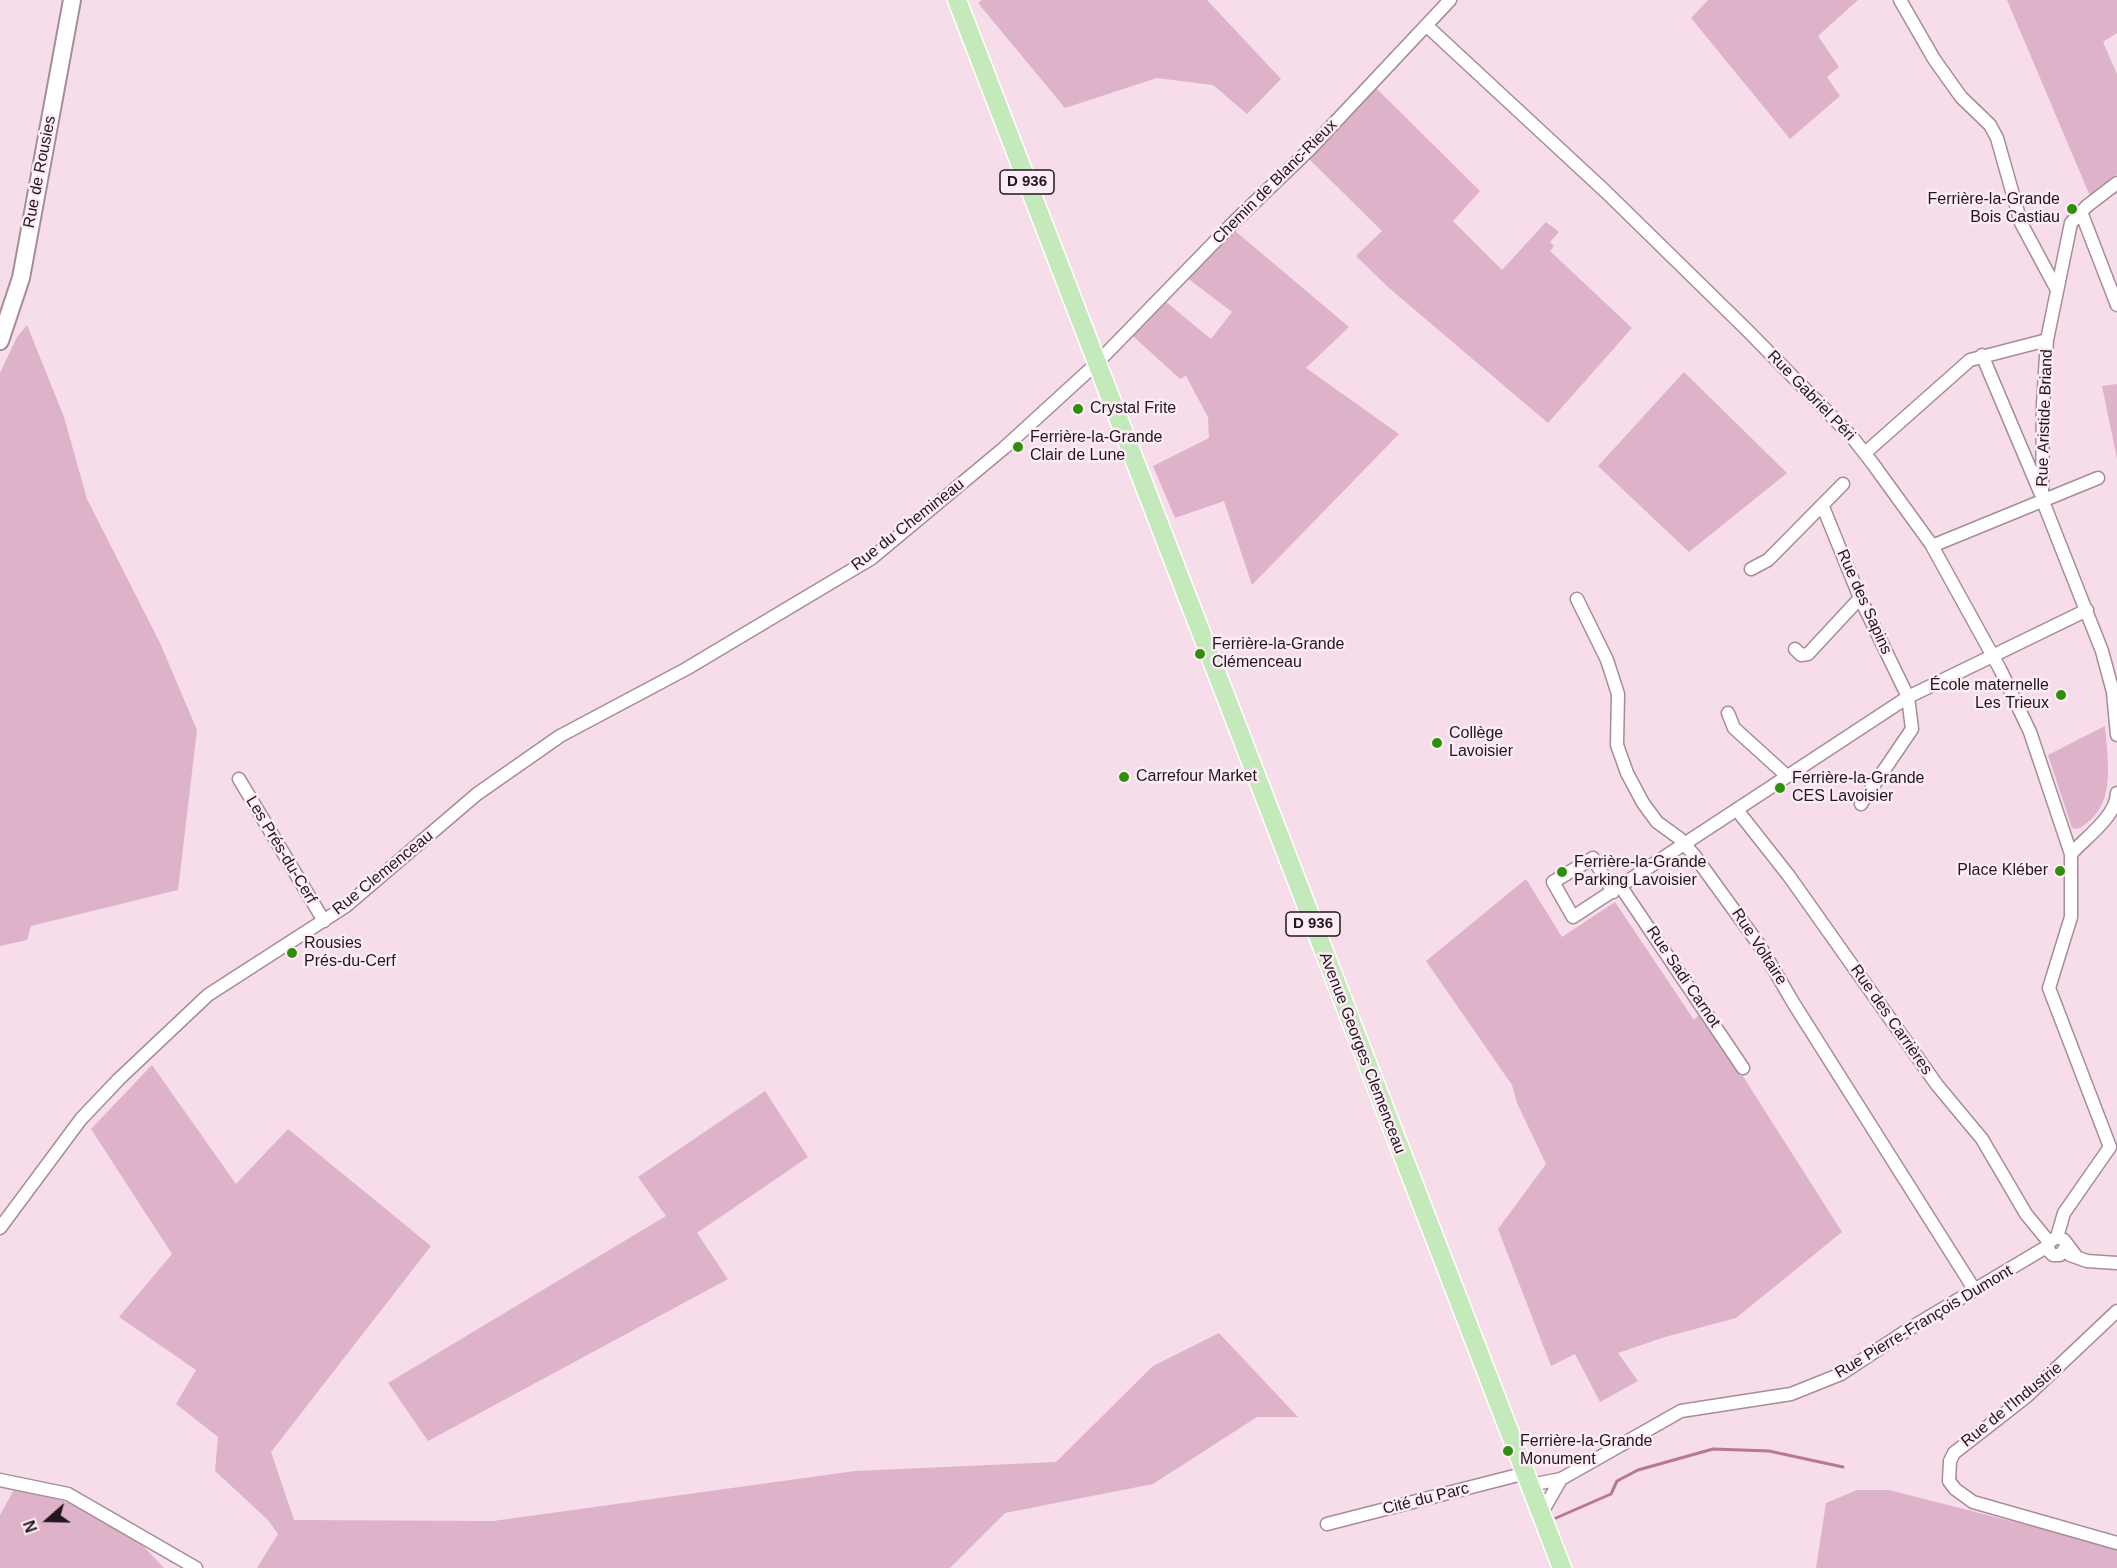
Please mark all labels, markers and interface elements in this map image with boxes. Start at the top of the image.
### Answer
street label: Rue de Rousies [20,114,60,230]
street label: Chemin de Blanc-Rieux [1209,116,1341,248]
road number: D 936 [1000,170,1054,194]
place label: Ferrière-la-Grande Bois Castiau [1928,190,2060,228]
marker: Ferrière-la-Grande Bois Castiau [2065,202,2079,216]
street label: Rue Gabriel Péri [1763,347,1859,445]
street label: Rue Aristide Briand [2033,349,2057,487]
place label: Crystal Frite [1090,399,1176,419]
marker: Crystal Frite [1071,402,1085,416]
place label: Ferrière-la-Grande Clair de Lune [1030,428,1162,466]
marker: Ferrière-la-Grande Clair de Lune [1011,440,1025,454]
street label: Rue du Chemineau [848,475,968,575]
street label: Rue des Sapins [1832,546,1896,658]
place label: Ferrière-la-Grande Clémenceau [1212,635,1344,673]
marker: Ferrière-la-Grande Clémenceau [1193,647,1207,661]
place label: École maternelle Les Trieux [1930,676,2049,714]
marker: École maternelle Les Trieux [2054,688,2068,702]
place label: Collège Lavoisier [1449,724,1513,762]
marker: Collège Lavoisier [1430,736,1444,750]
place label: Carrefour Market [1136,767,1257,787]
place label: Ferrière-la-Grande CES Lavoisier [1792,769,1924,807]
marker: Carrefour Market [1117,770,1131,784]
marker: Ferrière-la-Grande CES Lavoisier [1773,781,1787,795]
street label: Les Prés-du-Cerf [241,793,321,907]
street label: Rue Clemenceau [329,827,437,919]
place label: Ferrière-la-Grande Parking Lavoisier [1574,853,1706,891]
place label: Place Kléber [1957,861,2048,881]
marker: Place Kléber [2053,864,2067,878]
marker: Ferrière-la-Grande Parking Lavoisier [1555,865,1569,879]
street label: Rue Voltaire [1727,905,1791,989]
road number: D 936 [1286,912,1340,936]
street label: Rue Sadi Carnot [1642,923,1724,1031]
place label: Rousies Prés-du-Cerf [304,934,396,972]
marker: Rousies Prés-du-Cerf [285,946,299,960]
street label: Avenue Georges Clemenceau [1315,950,1409,1156]
street label: Rue des Carrières [1846,961,1936,1079]
street label: Rue Pierre-François Dumont [1832,1261,2016,1383]
street label: Rue de l'Industrie [1958,1359,2066,1451]
place label: Ferrière-la-Grande Monument [1520,1432,1652,1470]
marker: Ferrière-la-Grande Monument [1501,1444,1515,1458]
street label: Cité du Parc [1381,1479,1471,1519]
north arrow [18,1490,78,1550]
text: N [21,1518,41,1535]

